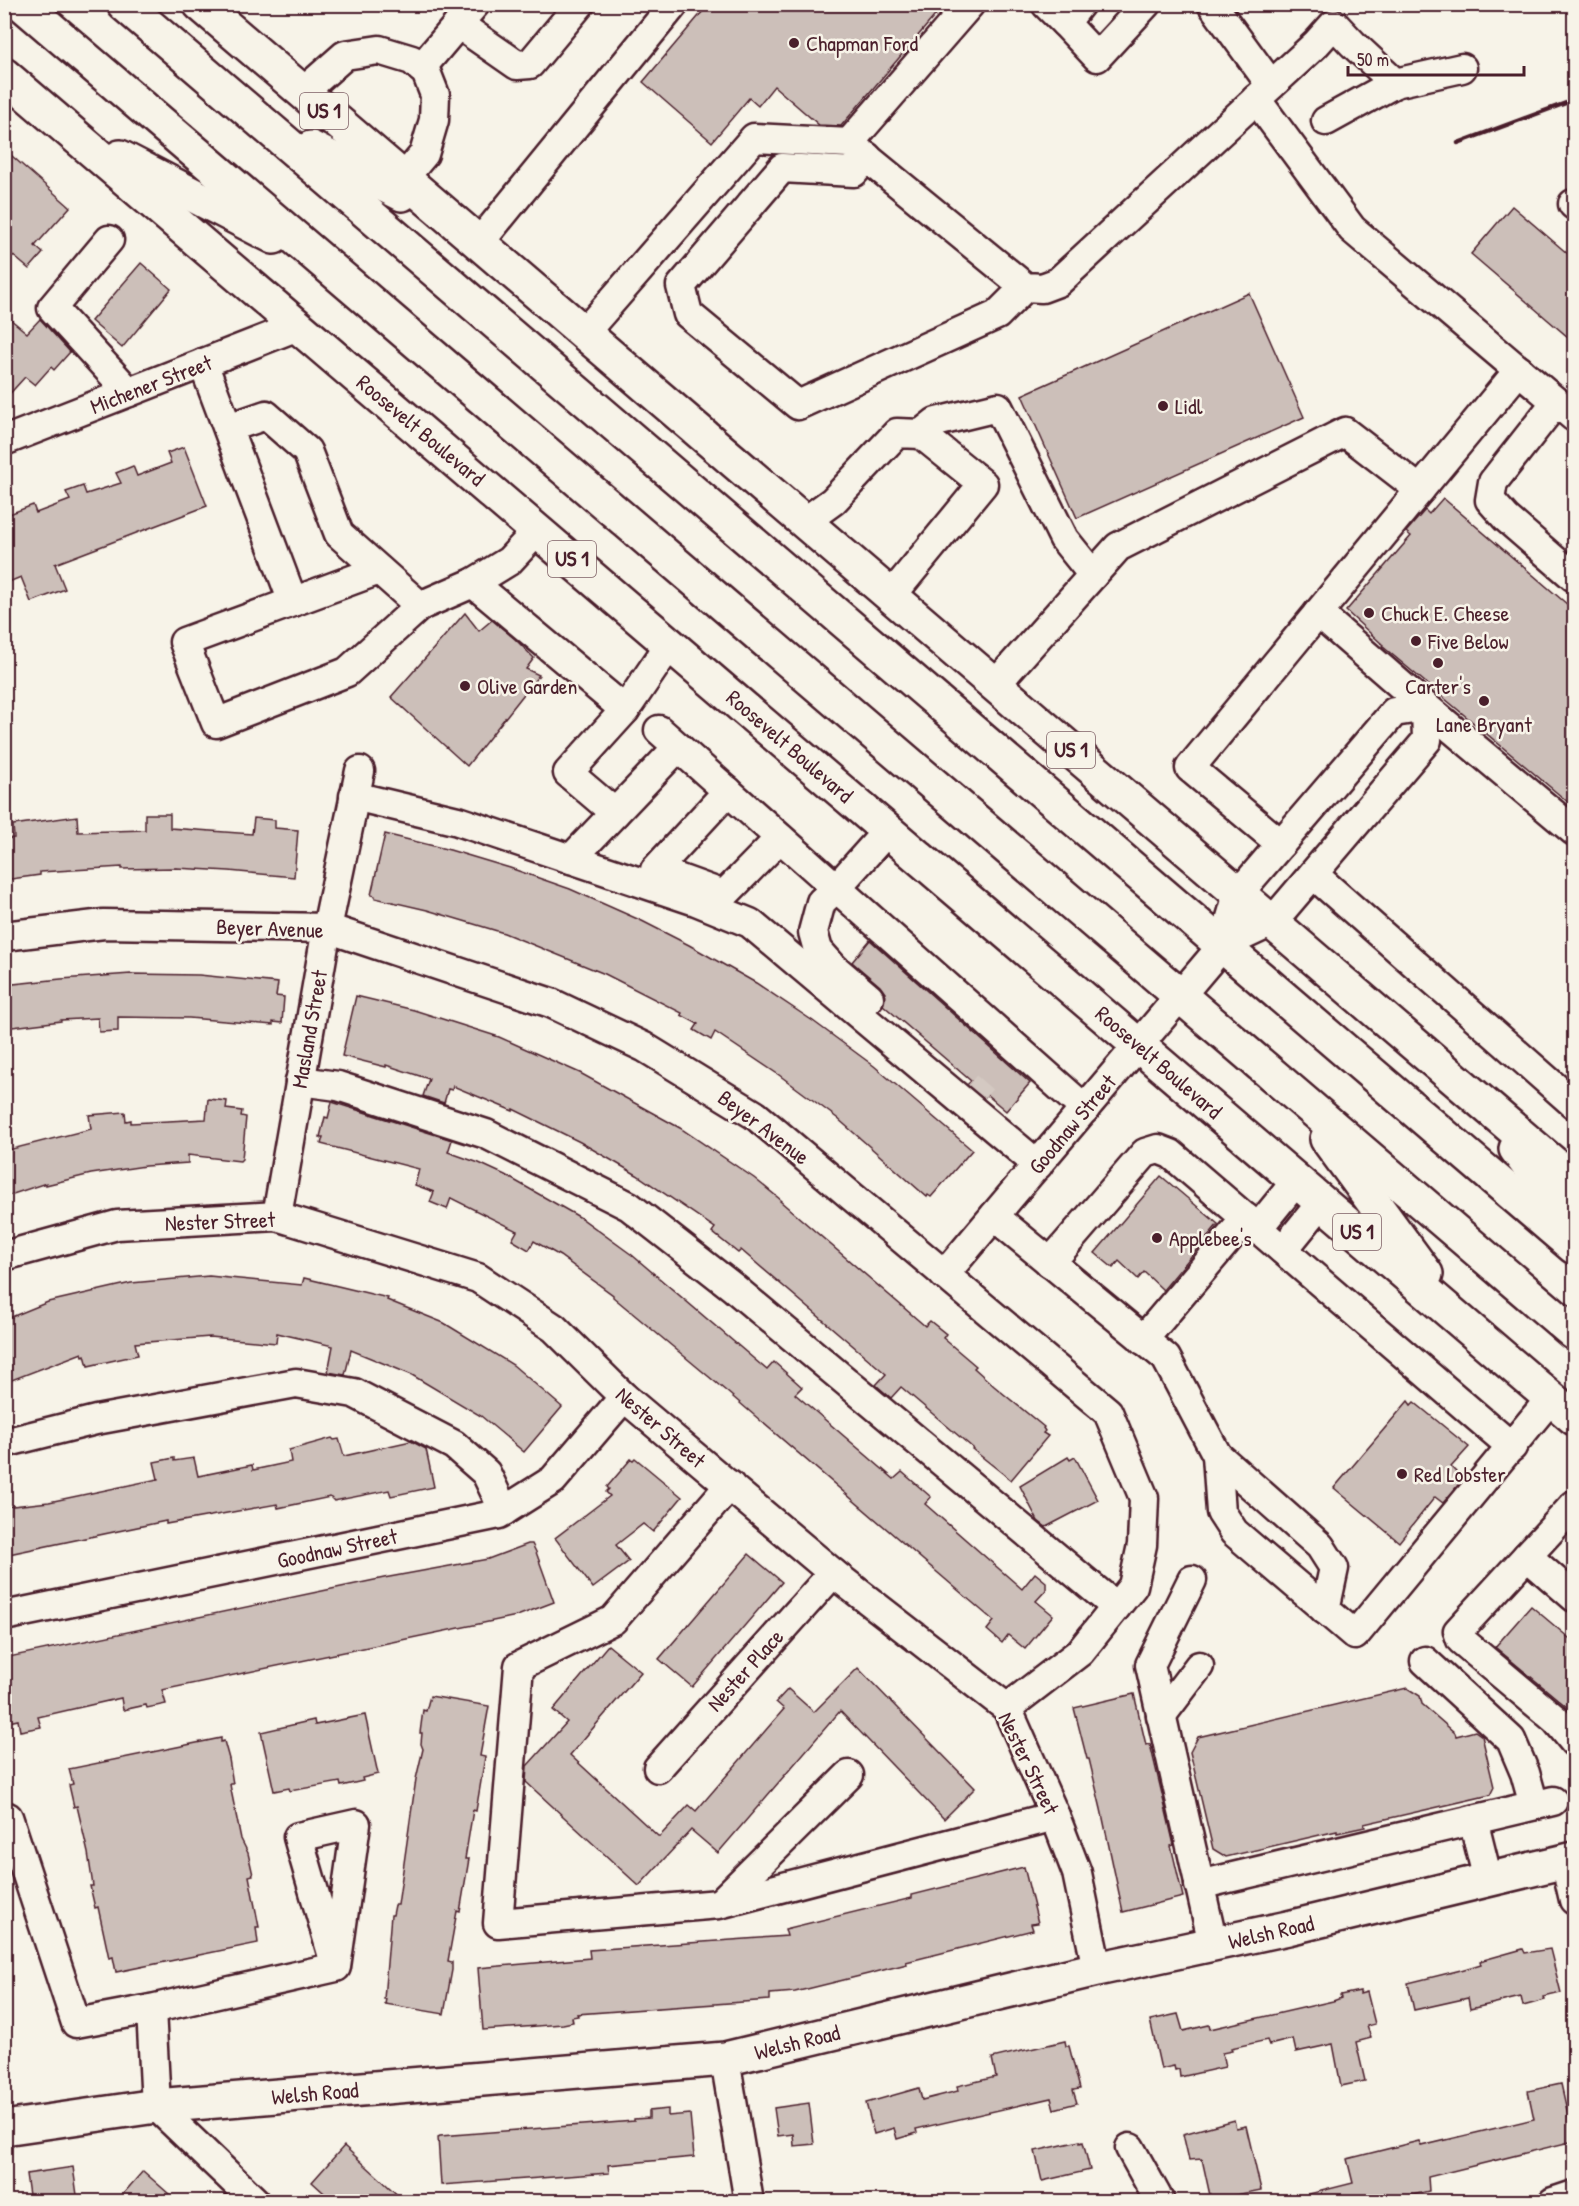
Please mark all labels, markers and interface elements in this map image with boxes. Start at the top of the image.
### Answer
place label: Chapman Ford [806,28,919,58]
marker: Chapman Ford [787,36,801,50]
scale bar [1348,39,1524,77]
text: 50 m [1357,47,1389,72]
road number: US 1 [300,93,348,129]
street label: Michener Street [86,347,217,421]
street label: Roosevelt Boulevard [350,367,492,493]
place label: Lidl [1175,391,1203,421]
marker: Lidl [1156,399,1170,413]
road number: US 1 [548,541,596,577]
place label: Chuck E. Cheese [1381,598,1510,628]
marker: Chuck E. Cheese [1362,606,1376,620]
place label: Five Below [1427,626,1509,656]
marker: Five Below [1409,634,1423,648]
marker: Carter's [1431,656,1445,670]
place label: Olive Garden [477,671,578,701]
place label: Carter's [1405,671,1471,701]
marker: Olive Garden [458,679,472,693]
street label: Roosevelt Boulevard [720,683,860,810]
marker: Lane Bryant [1477,694,1491,708]
place label: Lane Bryant [1436,709,1532,739]
road number: US 1 [1047,732,1095,768]
street label: Beyer Avenue [216,911,324,945]
street label: Masland Street [284,967,334,1090]
street label: Roosevelt Boulevard [1089,999,1229,1126]
street label: Goodnaw Street [1021,1067,1123,1180]
street label: Beyer Avenue [712,1083,816,1171]
street label: Nester Street [165,1204,276,1238]
road number: US 1 [1333,1214,1381,1250]
place label: Applebee's [1169,1223,1252,1253]
marker: Applebee's [1150,1231,1164,1245]
street label: Nester Street [610,1380,713,1475]
place label: Red Lobster [1414,1459,1506,1489]
marker: Red Lobster [1395,1467,1409,1481]
street label: Goodnaw Street [274,1521,400,1575]
street label: Nester Place [700,1622,790,1718]
street label: Nester Street [991,1707,1067,1819]
street label: Welsh Road [1225,1908,1317,1956]
street label: Welsh Road [751,2017,843,2067]
street label: Welsh Road [270,2074,360,2112]

